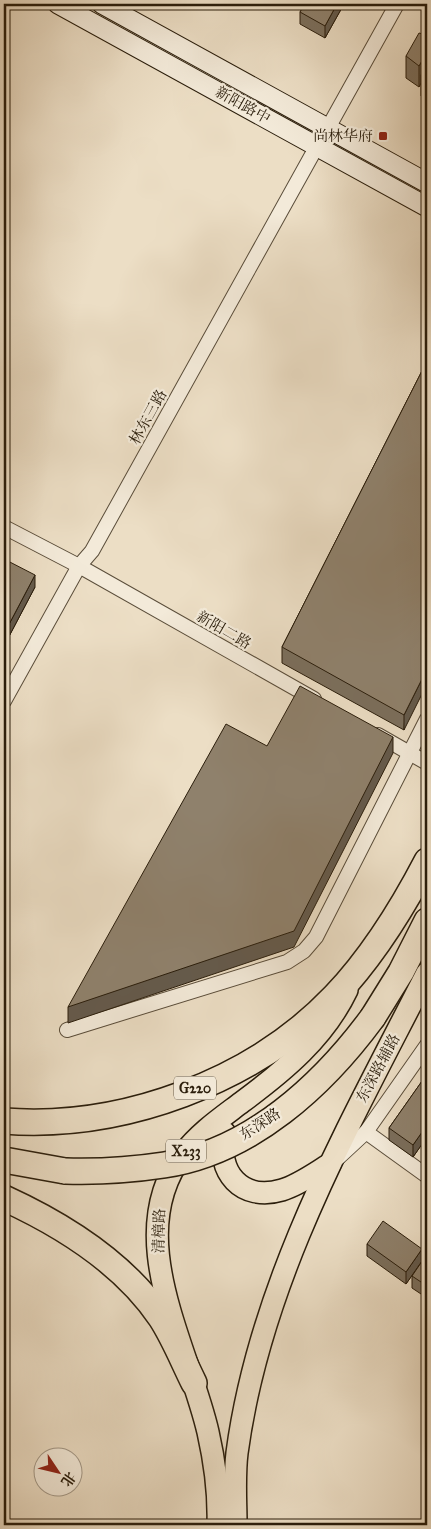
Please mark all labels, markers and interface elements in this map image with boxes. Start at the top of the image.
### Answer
street label: 新阳路中 [212,83,274,127]
place label: 尚林华府 [313,127,373,145]
marker: 尚林华府 [377,130,389,142]
street label: 林东三路 [126,386,170,448]
street label: 新阳二路 [194,607,254,653]
street label: 东深路辅路 [352,1031,404,1105]
road number: G220 [174,1076,216,1100]
street label: 东深路 [236,1104,284,1144]
road number: X233 [166,1140,206,1162]
street label: 清樟路 [150,1208,168,1254]
north arrow [32,1446,82,1496]
text: 北 [57,1469,79,1490]

